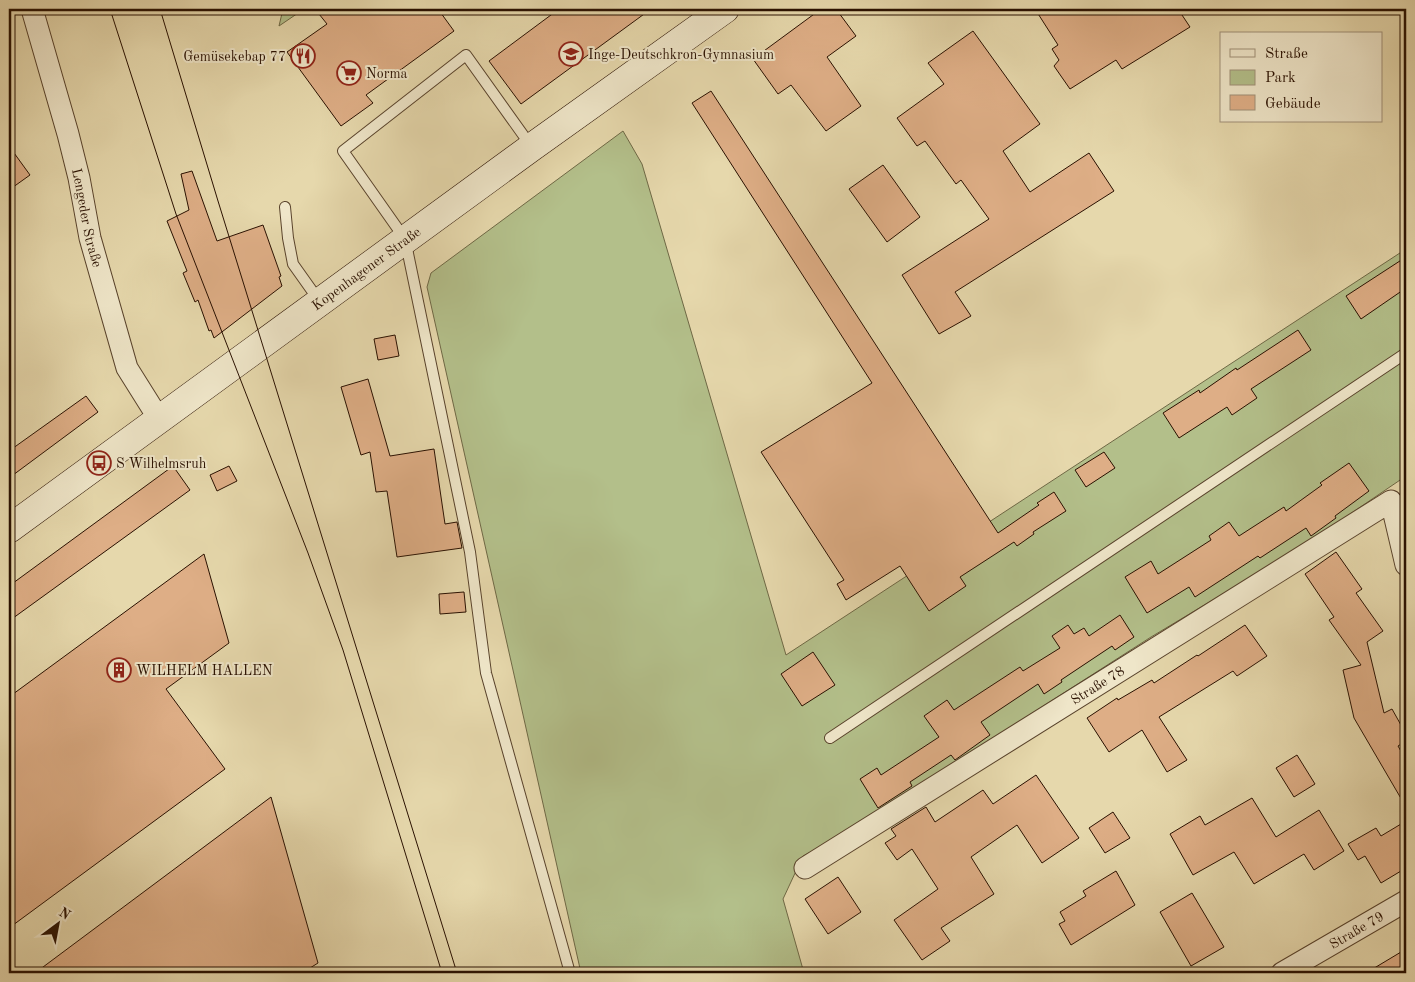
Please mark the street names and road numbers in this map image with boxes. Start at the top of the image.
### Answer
street label: Lengeder Straße [69,167,104,269]
street label: Kopenhagener Straße [309,225,424,313]
street label: Straße 78 [1069,664,1127,708]
street label: Straße 79 [1327,909,1386,952]

